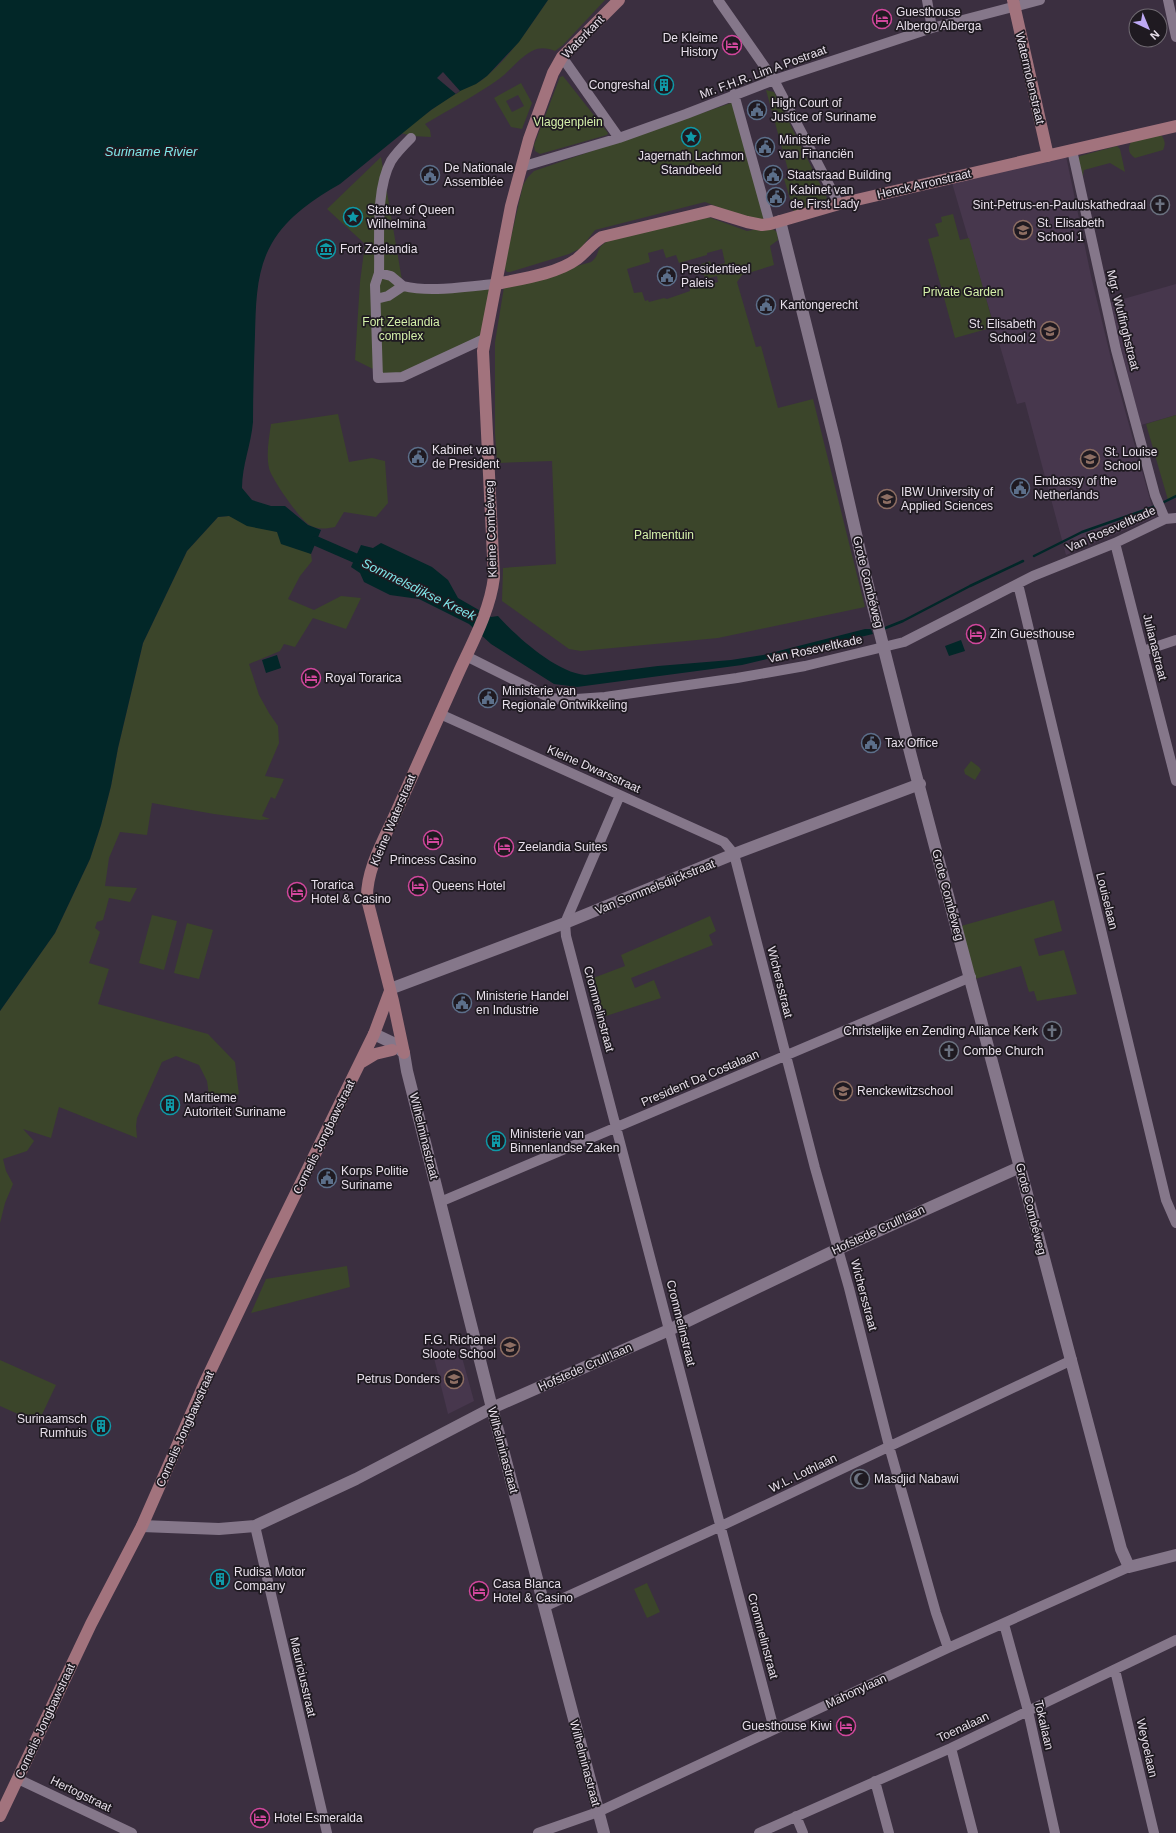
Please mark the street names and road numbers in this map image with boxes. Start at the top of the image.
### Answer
street label: Waterkant [559,12,607,61]
street label: Watermolenstraat [1013,31,1048,126]
street label: Mr. F.H.R. Lim A Postraat [698,42,829,102]
street label: Henck Arronstraat [876,166,973,202]
street label: Mgr. Wulfinghstraat [1104,268,1142,372]
street label: Kleine Combéweg [482,480,500,578]
street label: Van Roseveltkade [1064,503,1158,555]
street label: Grote Combéweg [850,535,886,629]
street label: Julianastraat [1140,612,1170,682]
street label: Van Roseveltkade [766,632,864,666]
street label: Kleine Dwarsstraat [545,742,643,796]
street label: Kleine Waterstraat [367,771,419,868]
street label: Grote Combéweg [929,848,967,942]
street label: Van Sommelsdijckstraat [593,856,717,917]
street label: Louiselaan [1093,871,1121,931]
street label: Wichersstraat [764,945,796,1020]
street label: Crommelinstraat [581,965,617,1054]
street label: President Da Costalaan [639,1047,761,1109]
street label: Cornelis Jongbawstraat [290,1077,358,1196]
street label: Wilhelminastraat [406,1091,442,1181]
street label: Grote Combéweg [1013,1162,1049,1256]
street label: Hofstede Crull'laan [829,1202,927,1258]
street label: Wichersstraat [848,1258,880,1333]
street label: Crommelinstraat [664,1279,699,1368]
street label: Hofstede Crull'laan [536,1340,634,1394]
street label: Cornelis Jongbawstraat [153,1368,217,1489]
street label: Wilhelminastraat [485,1405,521,1495]
street label: W.L. Lothlaan [767,1451,839,1495]
street label: Crommelinstraat [745,1592,781,1681]
street label: Mauriciusstraat [287,1636,319,1719]
street label: Cornelis Jongbawstraat [12,1661,78,1781]
street label: Mahonylaan [823,1671,889,1711]
street label: Tokailaan [1031,1699,1057,1751]
street label: Toenalaan [935,1709,991,1745]
street label: Weyoelaan [1133,1717,1161,1779]
street label: Wilhelminastraat [567,1718,603,1808]
street label: Hertogstraat [48,1773,114,1815]

